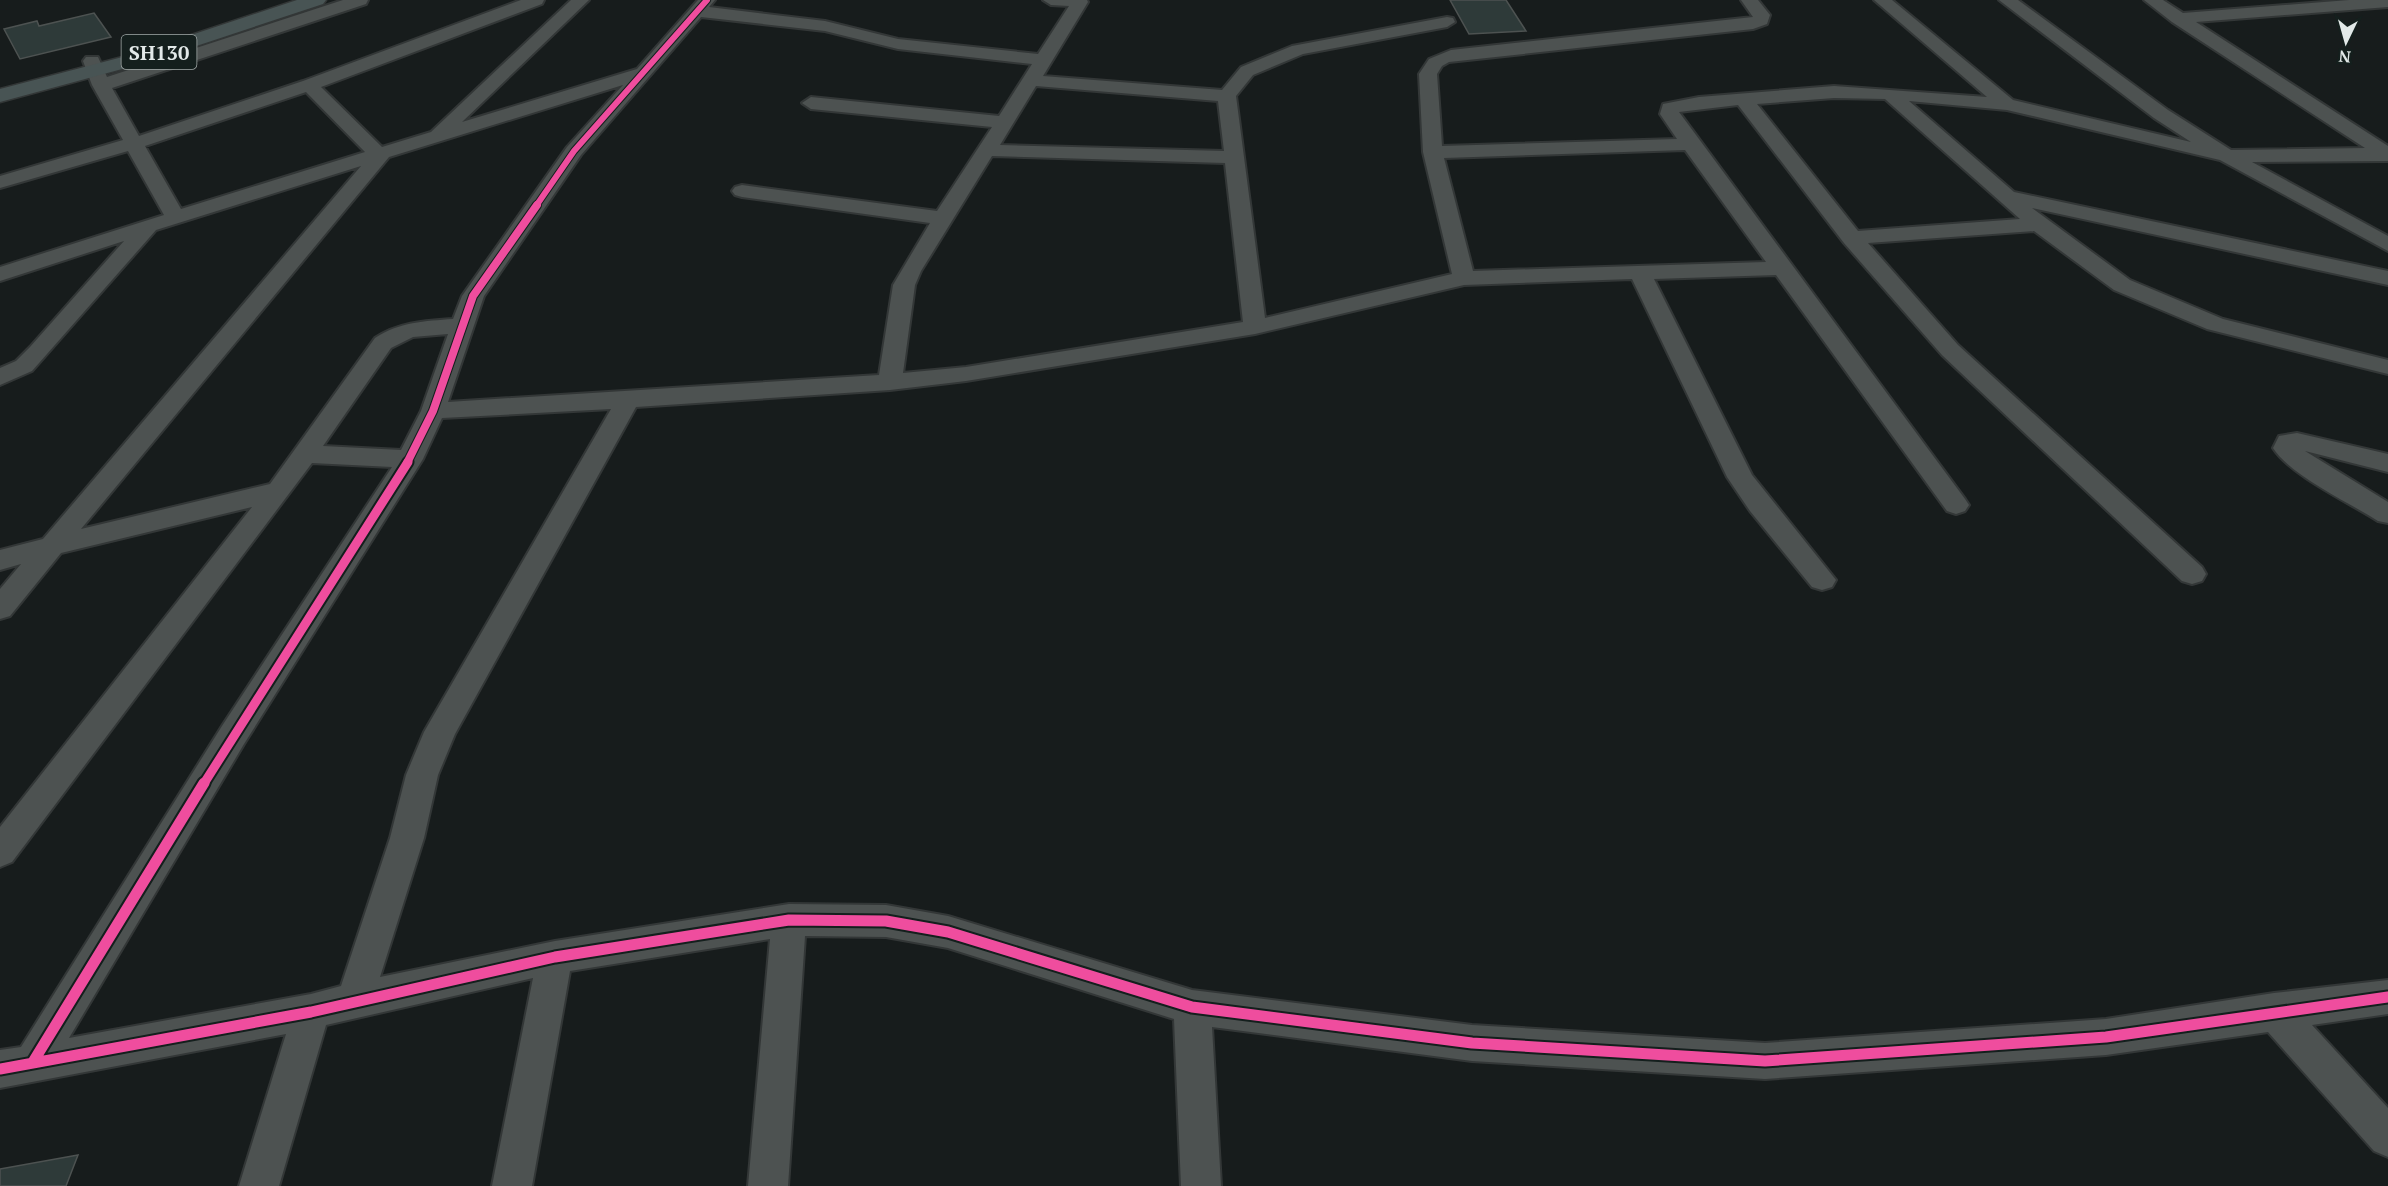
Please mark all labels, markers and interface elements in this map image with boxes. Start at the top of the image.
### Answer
north arrow [2316,12,2376,72]
road number: SH130 [122,35,196,69]
text: N [2338,45,2352,68]

